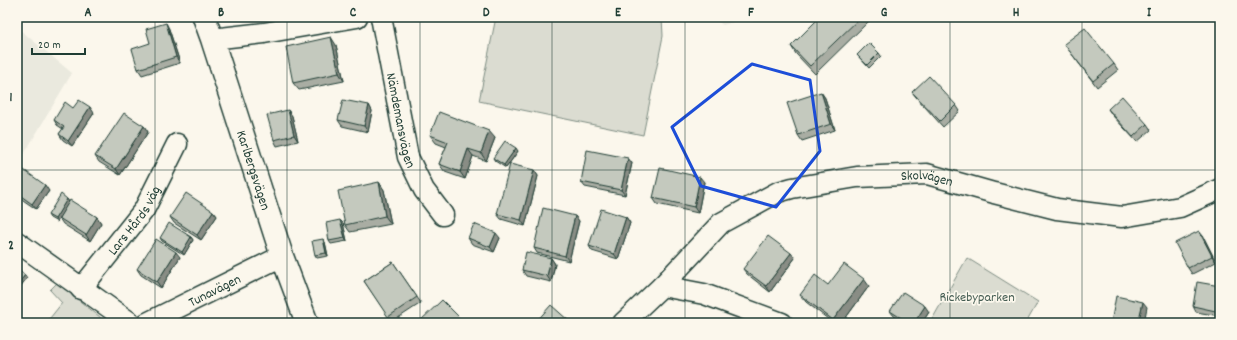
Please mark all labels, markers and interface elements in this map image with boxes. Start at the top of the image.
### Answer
text: A [84,4,92,23]
text: B [218,4,224,23]
text: C [350,4,357,23]
text: D [483,4,490,23]
text: E [615,4,622,23]
text: F [748,4,754,23]
text: G [881,4,888,23]
text: H [1013,4,1020,23]
text: I [1147,4,1152,23]
scale bar [32,30,85,56]
text: 20 m [38,37,61,54]
street label: Nämdemansvägen [380,71,420,172]
text: 1 [10,89,13,108]
street label: Karlbergsvägen [230,128,275,213]
street label: Skolvägen [900,166,955,193]
street label: Lars Hårds väg [104,183,166,260]
text: 2 [8,237,14,256]
street label: Tunavägen [185,270,245,313]
park label: Rickebyparken [939,288,1015,308]

